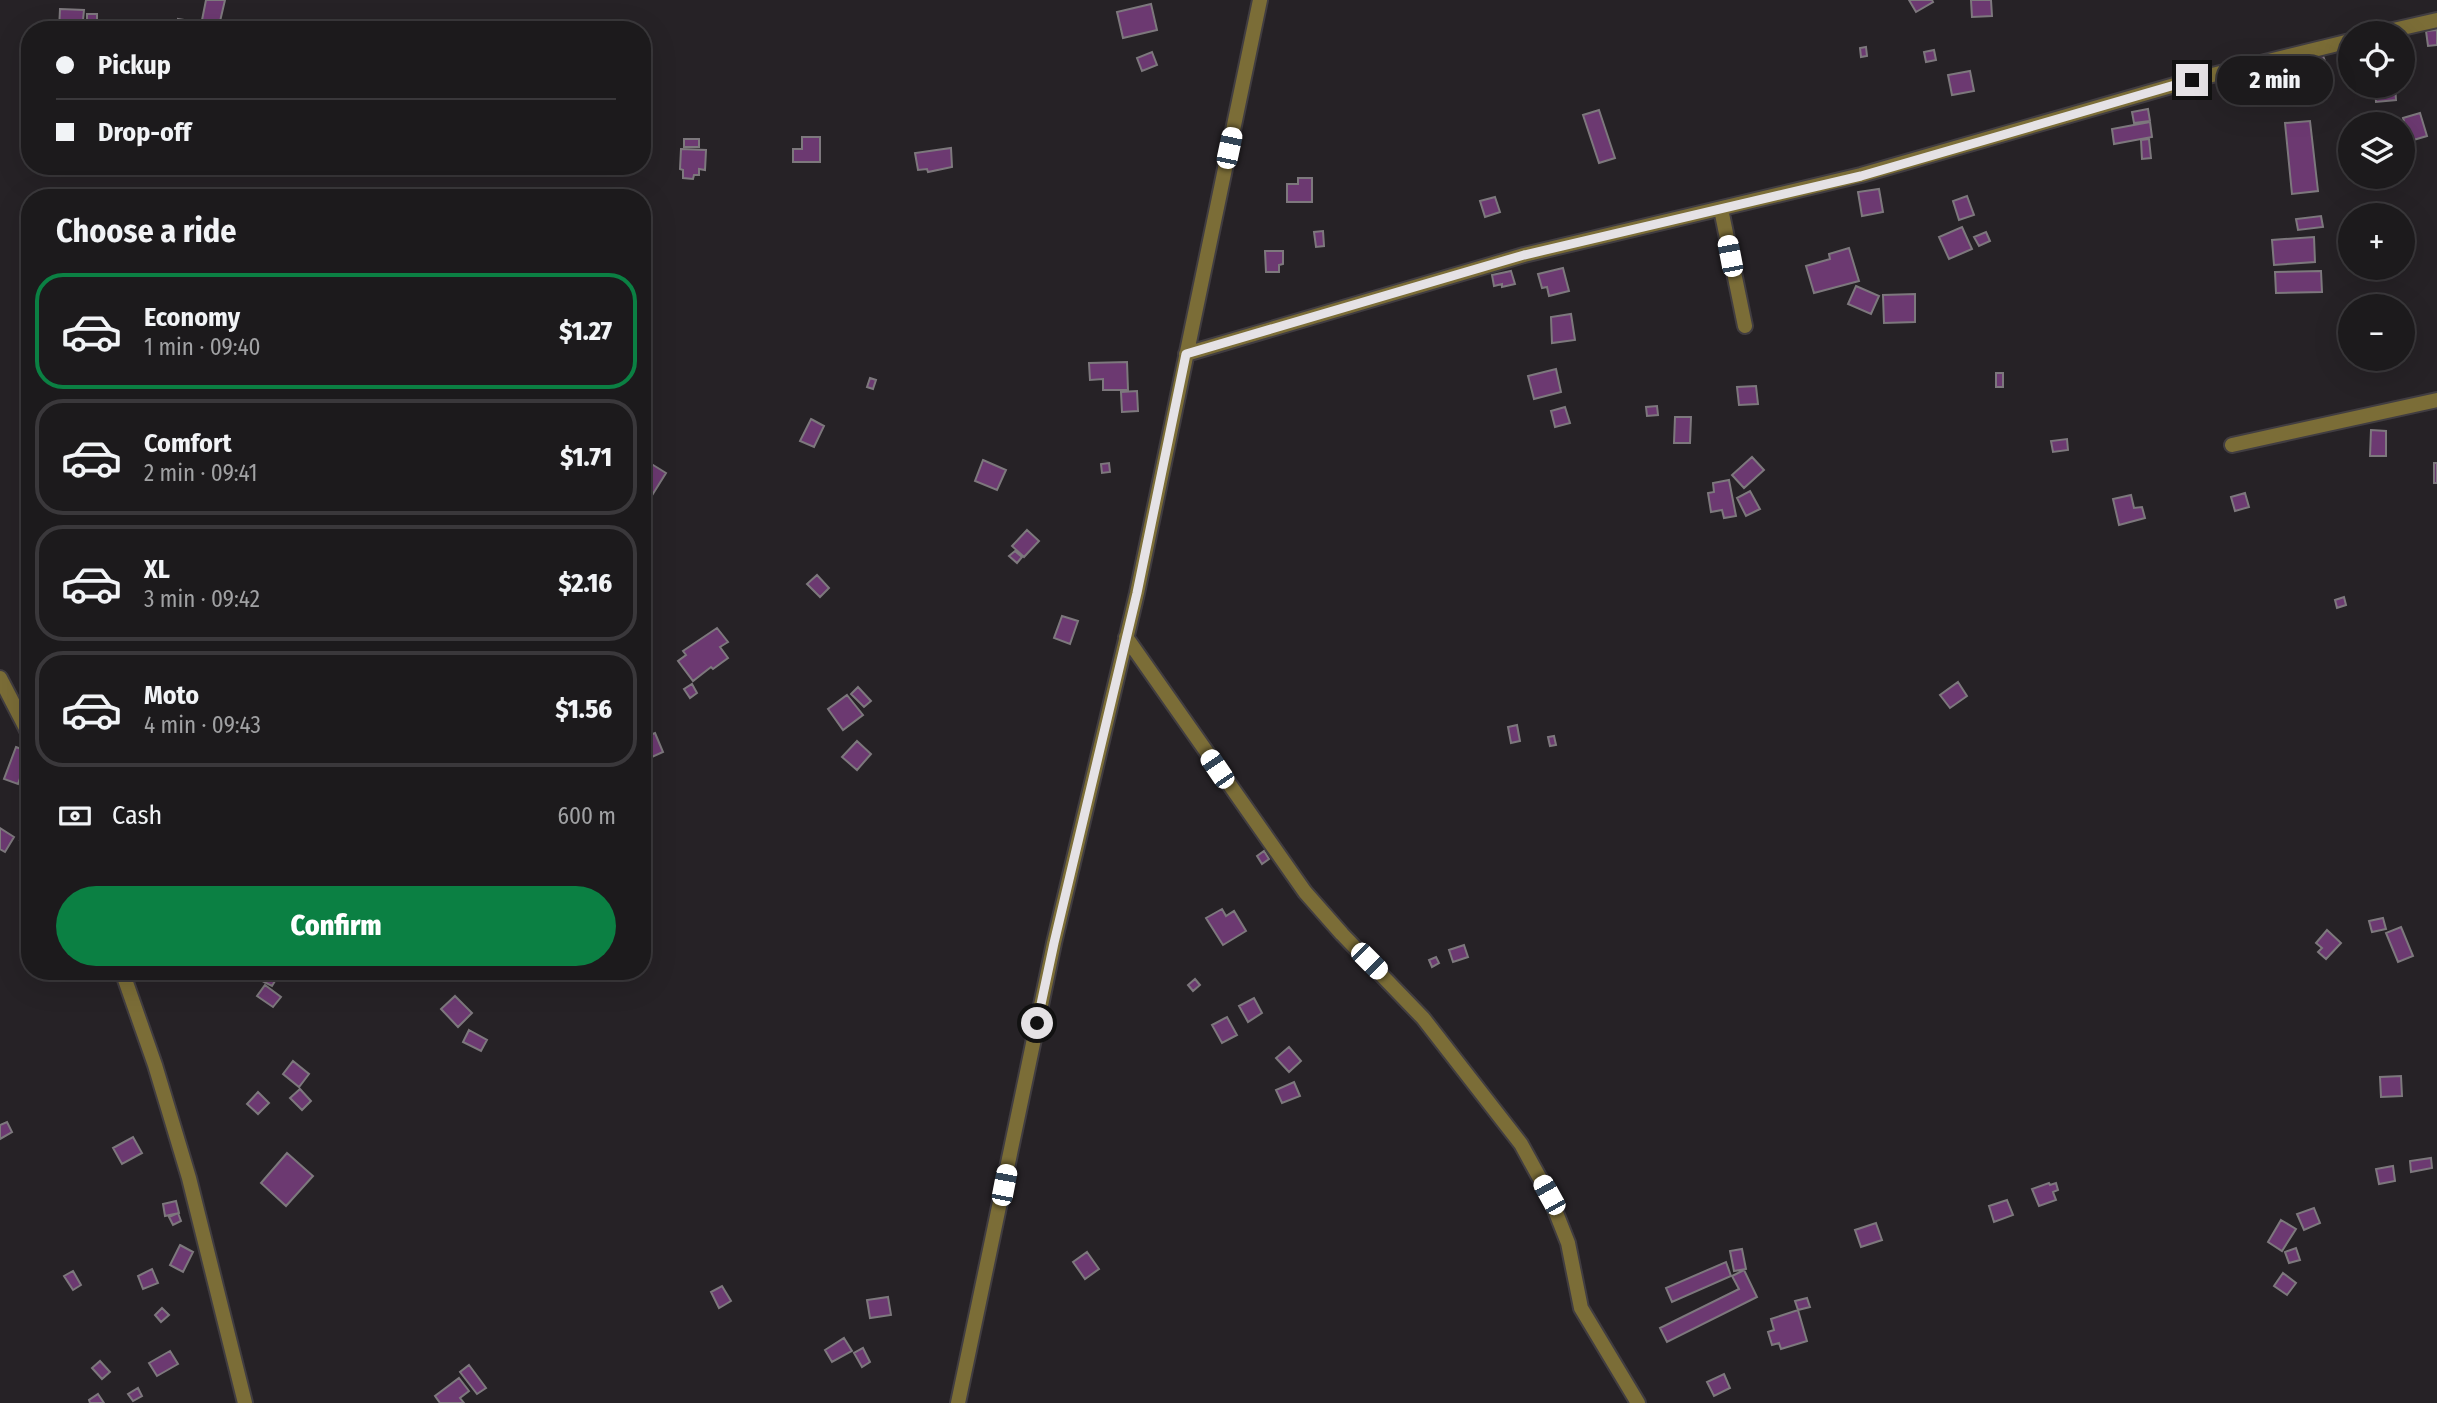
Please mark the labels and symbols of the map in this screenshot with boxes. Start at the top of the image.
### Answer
callout: 2 min [2216,56,2332,104]
route end [2176,64,2208,96]
car [1215,125,1244,171]
car [1716,233,1745,279]
car [1197,746,1238,792]
car [1347,939,1392,983]
route start [1021,1007,1053,1039]
car [990,1162,1019,1208]
car [1530,1172,1569,1218]

